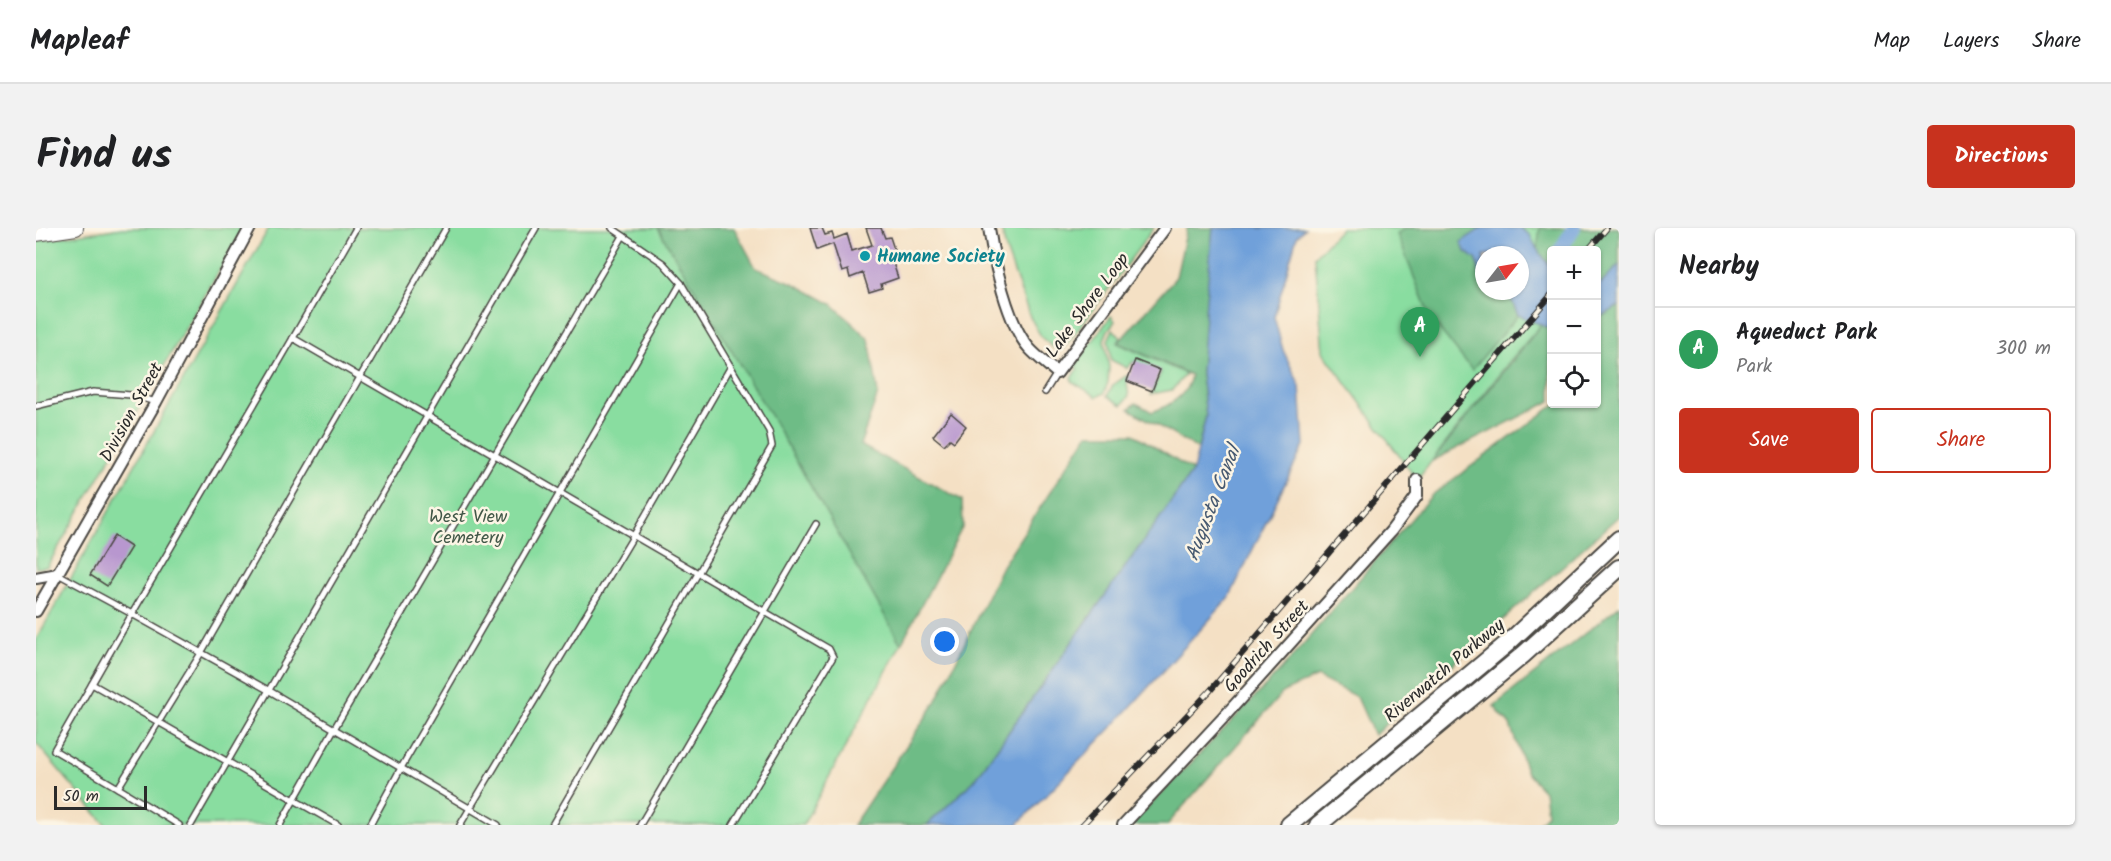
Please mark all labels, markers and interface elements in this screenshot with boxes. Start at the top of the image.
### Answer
text: Mapleaf [30,19,128,64]
text: Map [1873,25,1910,58]
text: Layers [1943,25,1999,58]
text: Share [2032,25,2081,58]
text: Find us [36,123,172,190]
button: Directions [1927,125,2075,188]
place label: Humane Society [877,243,1006,272]
north arrow [1475,246,1529,300]
map controls [1547,246,1601,408]
button: + [1547,246,1601,300]
text: Nearby [1679,246,1759,288]
street label: Lake Shore Loop [1039,247,1138,365]
marker: Humane Society [858,249,872,263]
button: − [1547,300,1601,354]
pin: A [1400,308,1440,357]
text: Aqueduct Park [1736,316,1877,351]
text: A [1692,333,1705,365]
text: 300 m [1996,333,2051,365]
text: Park [1736,351,1772,383]
button: locate [1547,354,1601,408]
street label: Division Street [93,357,172,468]
button: Save [1679,408,1859,473]
button: Share [1871,408,2051,473]
water label: Augusta Canal [1177,438,1252,566]
park label: West View Cemetery [429,503,508,553]
street label: Goodrich Street [1217,593,1318,700]
street label: Riverwatch Parkway [1378,611,1512,731]
your location [930,627,959,656]
scale bar [54,783,147,810]
text: 50 m [63,784,99,809]

